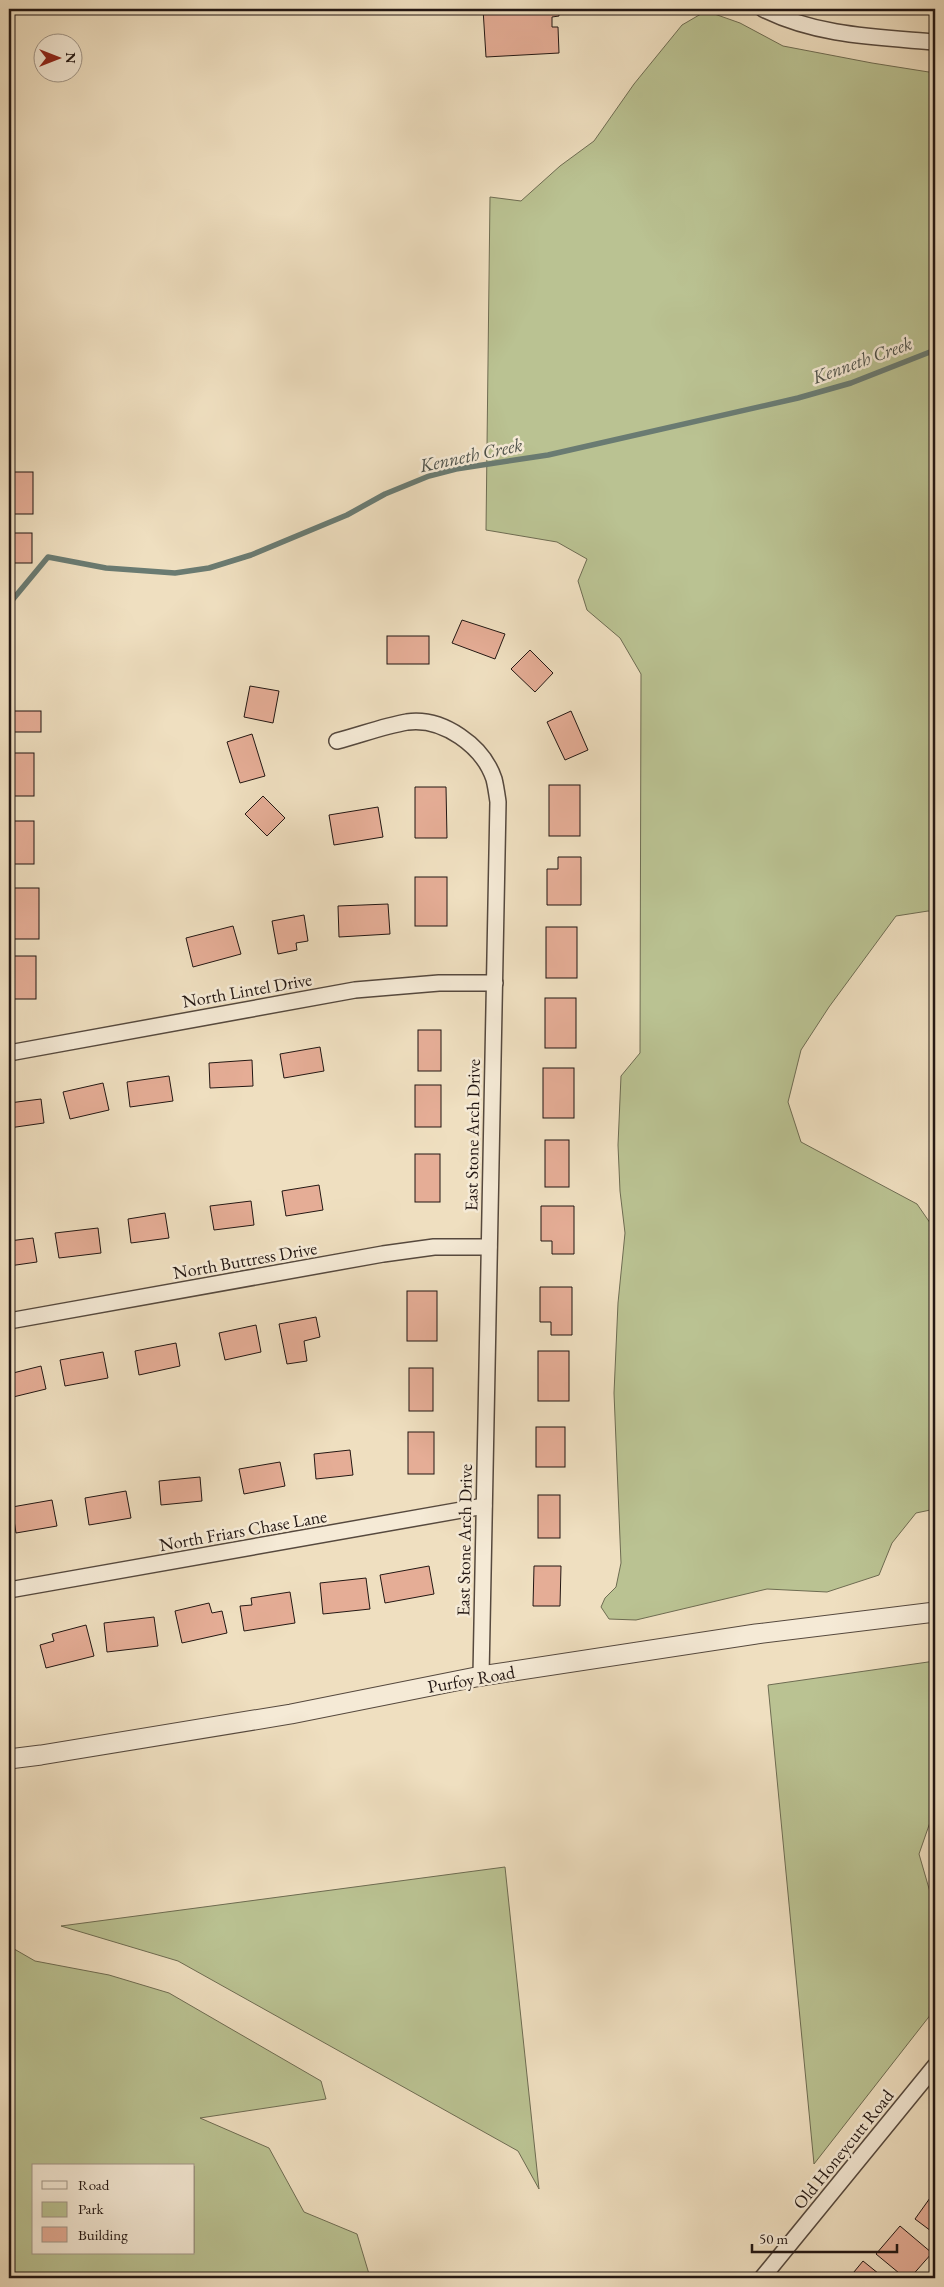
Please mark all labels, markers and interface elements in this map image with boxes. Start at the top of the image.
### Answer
north arrow [32,32,82,82]
text: N [62,52,80,64]
water label: Kenneth Creek [808,330,916,390]
water label: Kenneth Creek [416,432,525,478]
street label: North Lintel Drive [180,967,314,1013]
street label: East Stone Arch Drive [459,1059,485,1211]
street label: North Buttress Drive [171,1236,319,1284]
street label: East Stone Arch Drive [451,1464,477,1616]
street label: North Friars Chase Lane [157,1504,329,1556]
street label: Purfoy Road [426,1660,517,1698]
street label: Old Honeycutt Road [788,2084,899,2214]
legend [32,2164,195,2254]
text: Road [78,2175,110,2194]
text: Park [78,2199,105,2218]
scale bar [752,2222,896,2254]
text: Building [78,2225,128,2244]
text: 50 m [759,2229,788,2248]

